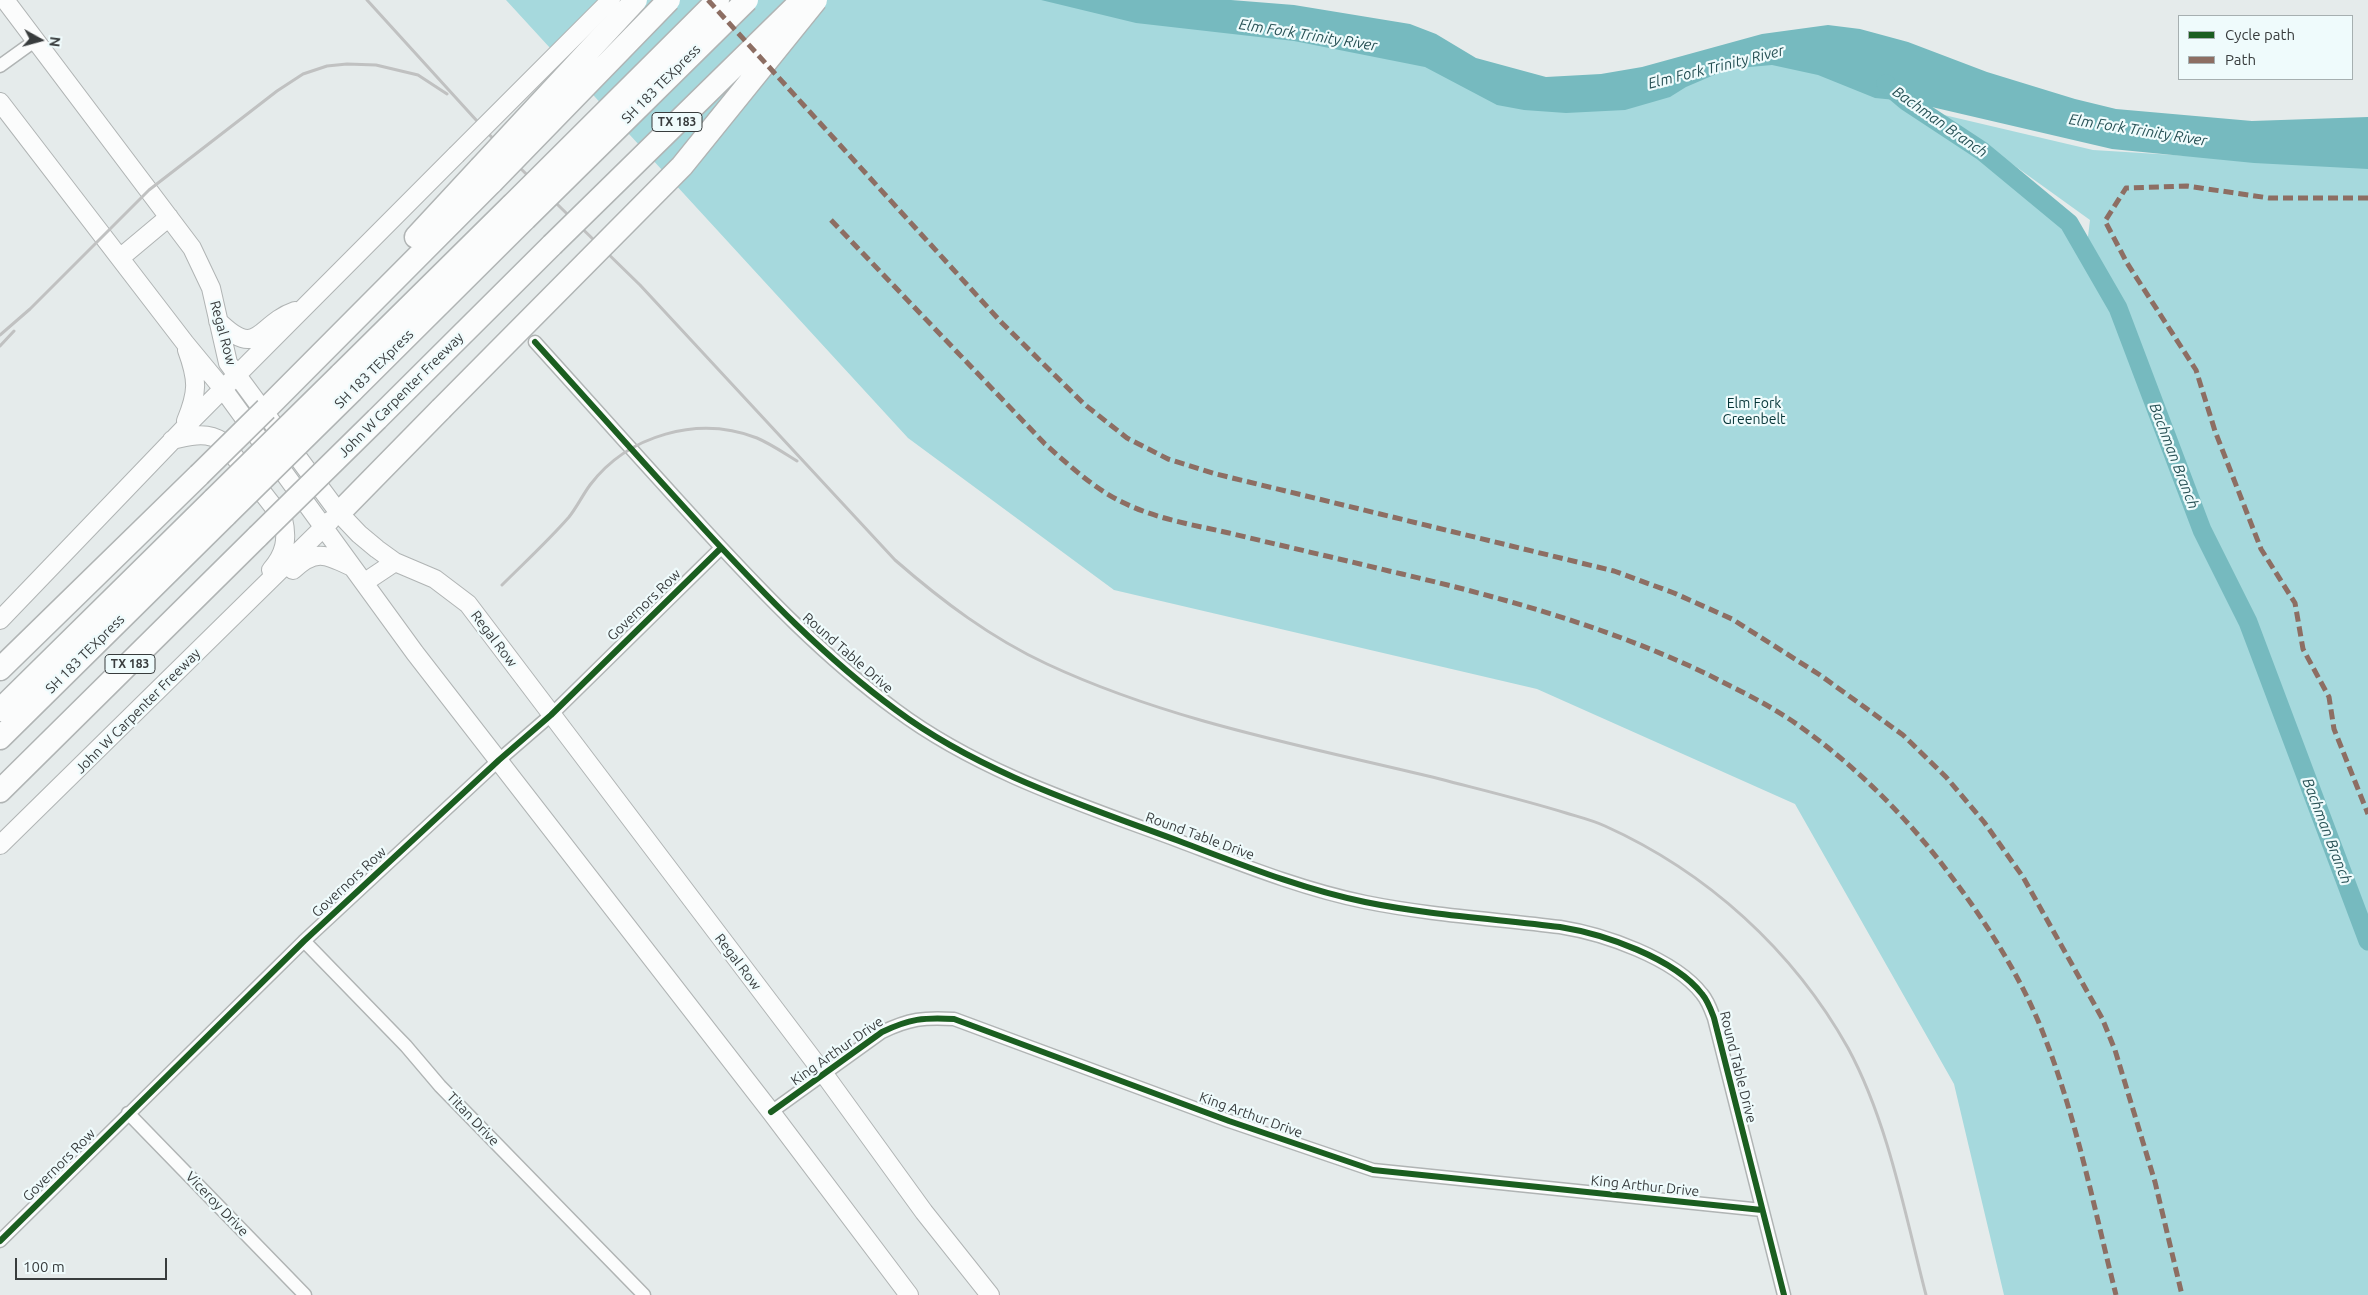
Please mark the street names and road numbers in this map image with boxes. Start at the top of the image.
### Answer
street label: SH 183 TEXpress [618,41,704,127]
road number: TX 183 [652,112,702,132]
street label: Regal Row [206,299,240,367]
street label: SH 183 TEXpress [331,326,417,412]
street label: John W Carpenter Freeway [335,329,467,461]
street label: Governors Row [604,566,684,644]
street label: Regal Row [467,607,521,671]
street label: Round Table Drive [799,609,897,697]
street label: SH 183 TEXpress [42,611,128,697]
street label: John W Carpenter Freeway [72,645,204,777]
road number: TX 183 [105,654,155,674]
street label: Round Table Drive [1143,809,1257,863]
street label: Governors Row [308,843,390,921]
street label: Regal Row [711,930,765,994]
street label: Round Table Drive [1716,1009,1760,1125]
street label: King Arthur Drive [788,1013,886,1089]
street label: King Arthur Drive [1197,1088,1305,1142]
street label: Titan Drive [443,1089,503,1149]
street label: Governors Row [19,1125,99,1205]
street label: Viceroy Drive [182,1168,252,1240]
street label: King Arthur Drive [1590,1172,1700,1200]

